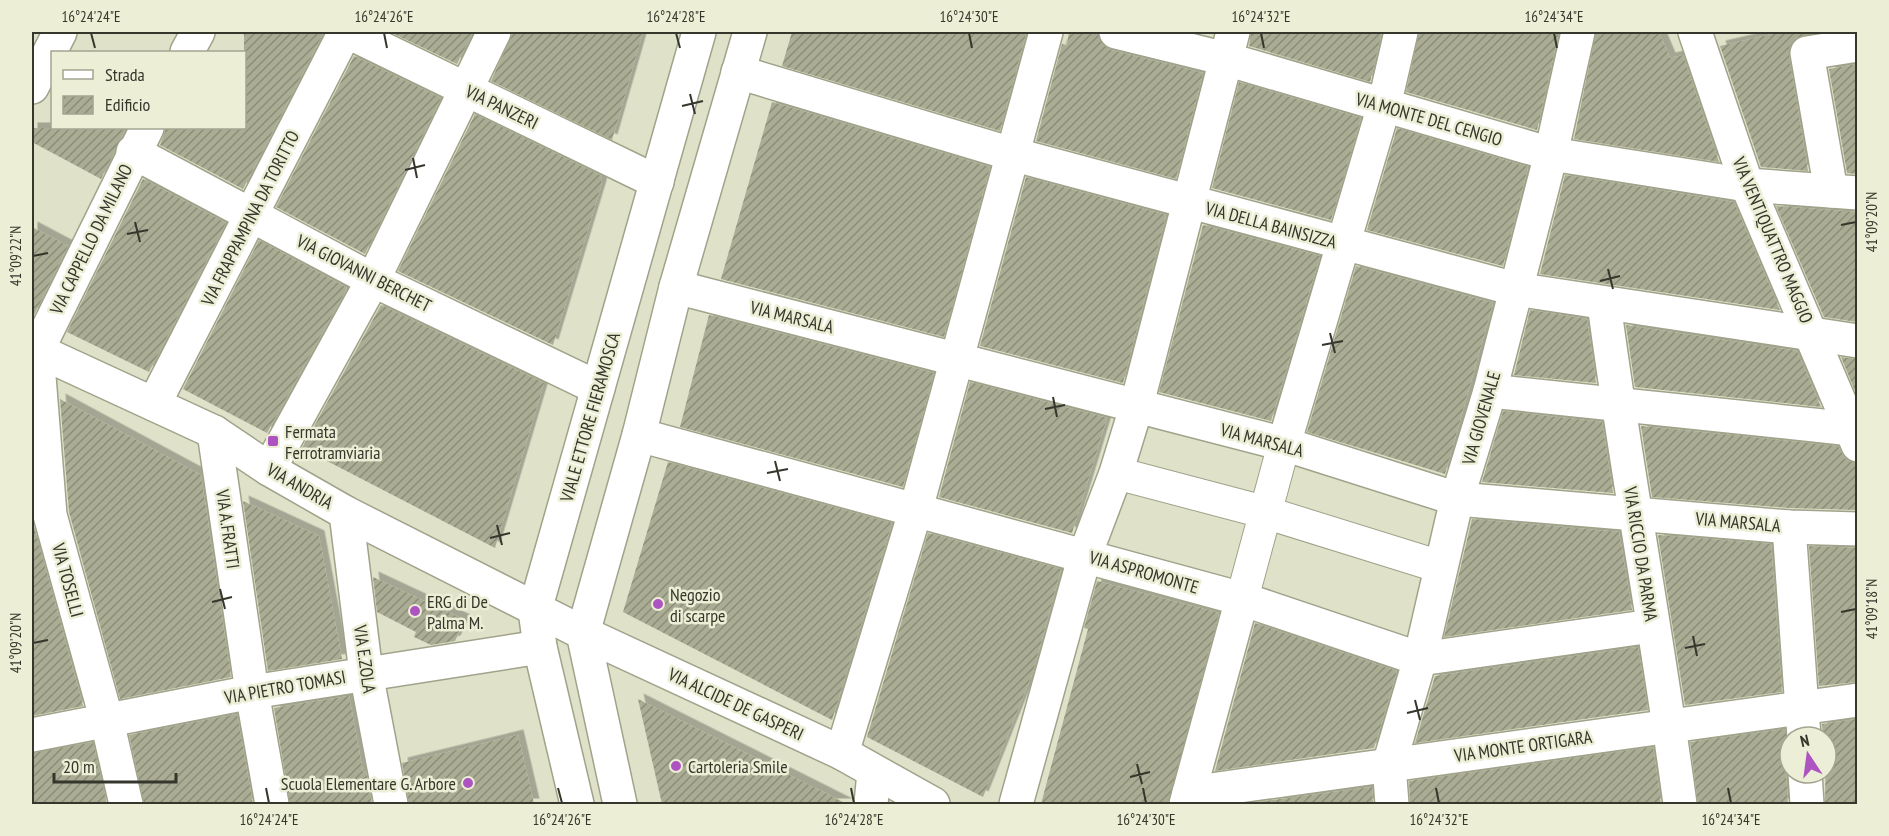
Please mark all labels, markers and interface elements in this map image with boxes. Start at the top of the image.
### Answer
text: 16°24'24"E [61,7,121,26]
text: 16°24'26"E [354,7,414,26]
text: 16°24'28"E [646,7,706,26]
text: 16°24'30"E [939,7,999,26]
text: 16°24'32"E [1231,7,1291,26]
text: 16°24'34"E [1524,7,1584,26]
legend [51,51,246,129]
text: Strada [105,63,145,86]
street label: VIA PANZERI [461,79,542,134]
street label: VIA MONTE DEL CENGIO [1352,87,1505,151]
text: Edificio [105,93,151,116]
street label: VIA FRAPPAMPINA DA TORITTO [195,126,304,310]
street label: VIA VENTIQUATTRO MAGGIO [1727,153,1818,327]
street label: VIA CAPPELLO DA MILANO [44,160,137,319]
text: 41°09'20"N [1862,192,1881,252]
street label: VIA DELLA BAINSIZZA [1202,196,1340,254]
text: 41°09'22"N [6,226,25,286]
street label: VIA GIOVANNI BERCHET [292,229,435,317]
street label: VIA MARSALA [747,295,837,339]
street label: VIALE ETTORE FIERAMOSCA [555,329,625,505]
street label: VIA GIOVENALE [1456,369,1505,468]
street label: VIA MARSALA [1217,418,1307,462]
place label: Fermata Ferrotramviaria [285,420,380,464]
marker: Fermata Ferrotramviaria [266,434,280,448]
street label: VIA ANDRIA [262,457,338,514]
street label: VIA RICCIO DA PARMA [1619,484,1663,624]
street label: VIA A.FRATTI [211,487,245,570]
street label: VIA MARSALA [1694,507,1782,537]
street label: VIA TOSELLI [47,540,89,620]
street label: VIA ASPROMONTE [1086,545,1201,599]
text: 41°09'18"N [1862,579,1881,639]
place label: Negozio di scarpe [670,583,725,627]
place label: ERG di De Palma M. [427,590,488,634]
marker: Negozio di scarpe [651,597,665,611]
marker: ERG di De Palma M. [408,604,422,618]
text: 41°09'20"N [6,613,25,673]
street label: VIA E.ZOLA [349,622,381,695]
street label: VIA ALCIDE DE GASPERI [664,662,807,745]
street label: VIA PIETRO TOMASI [222,665,347,709]
street label: VIA MONTE ORTIGARA [1452,725,1594,767]
north arrow [1778,725,1838,785]
text: N [1798,730,1811,751]
scale bar [54,746,176,784]
text: 20 m [63,755,95,778]
place label: Cartoleria Smile [688,755,788,778]
marker: Cartoleria Smile [669,759,683,773]
place label: Scuola Elementare G. Arbore [281,772,456,795]
marker: Scuola Elementare G. Arbore [461,776,475,790]
text: 16°24'24"E [239,810,299,829]
text: 16°24'26"E [532,810,592,829]
text: 16°24'28"E [824,810,884,829]
text: 16°24'30"E [1116,810,1176,829]
text: 16°24'32"E [1409,810,1469,829]
text: 16°24'34"E [1701,810,1761,829]

